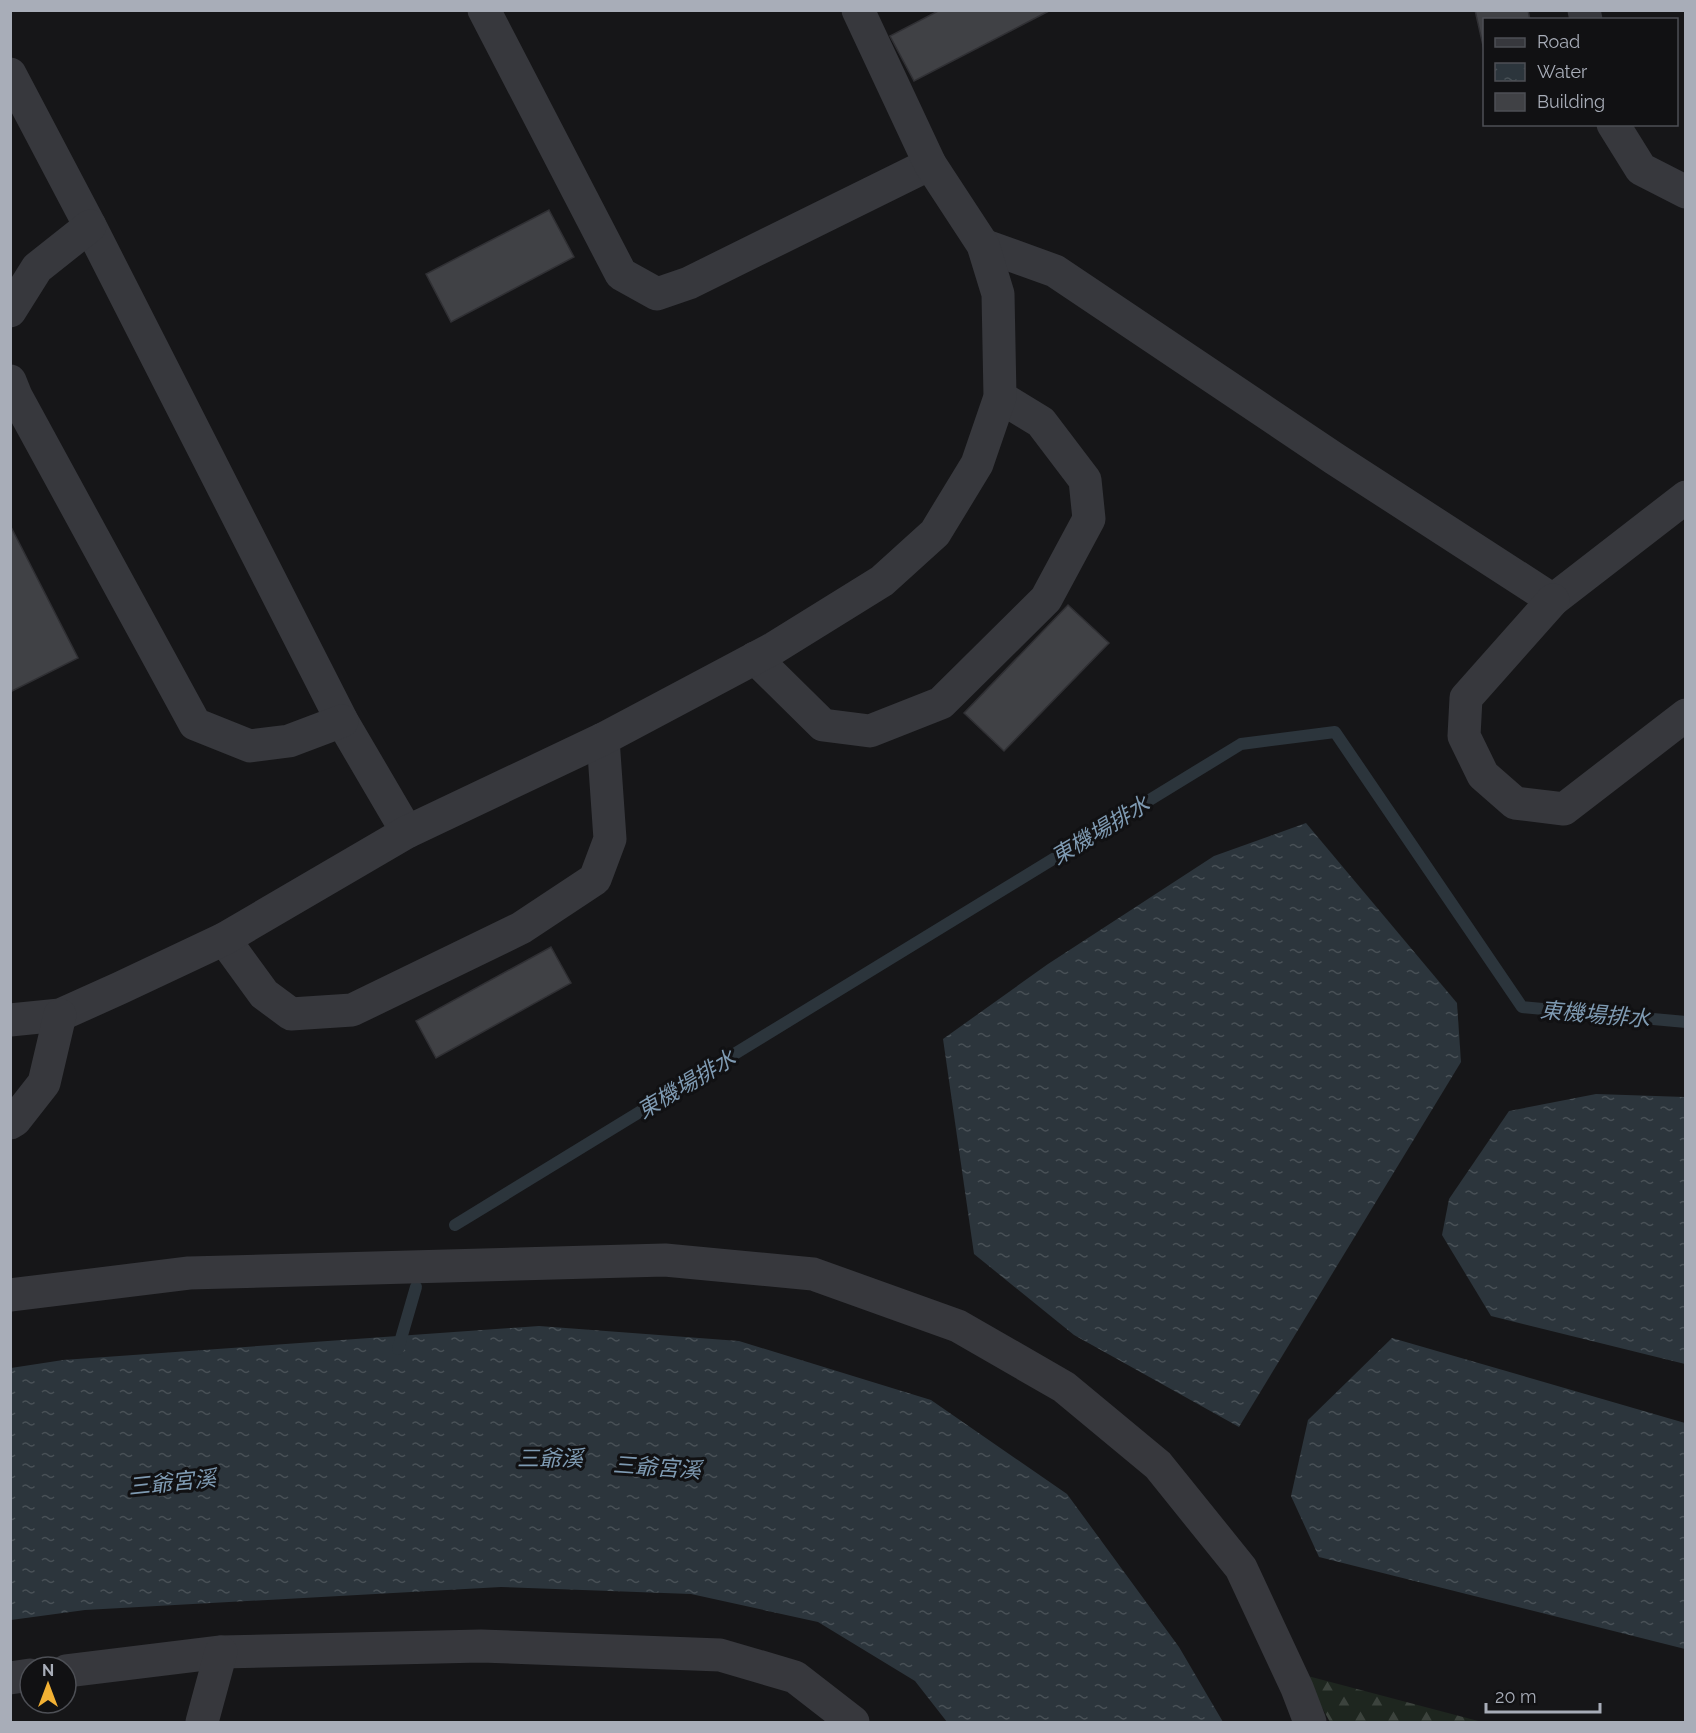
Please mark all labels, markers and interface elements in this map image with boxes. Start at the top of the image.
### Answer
legend [1483,18,1678,126]
text: Road [1537,31,1580,52]
text: Water [1537,61,1588,82]
text: Building [1537,91,1605,112]
water label: 東機場排水 [1046,790,1155,869]
water label: 東機場排水 [1539,996,1652,1032]
water label: 東機場排水 [632,1044,741,1123]
water label: 三爺溪 [517,1445,586,1471]
water label: 三爺宮溪 [612,1451,705,1483]
water label: 三爺宮溪 [127,1464,220,1500]
north arrow [18,1655,78,1715]
text: N [42,1661,54,1680]
scale bar [1486,1676,1600,1714]
text: 20 m [1495,1686,1537,1707]

